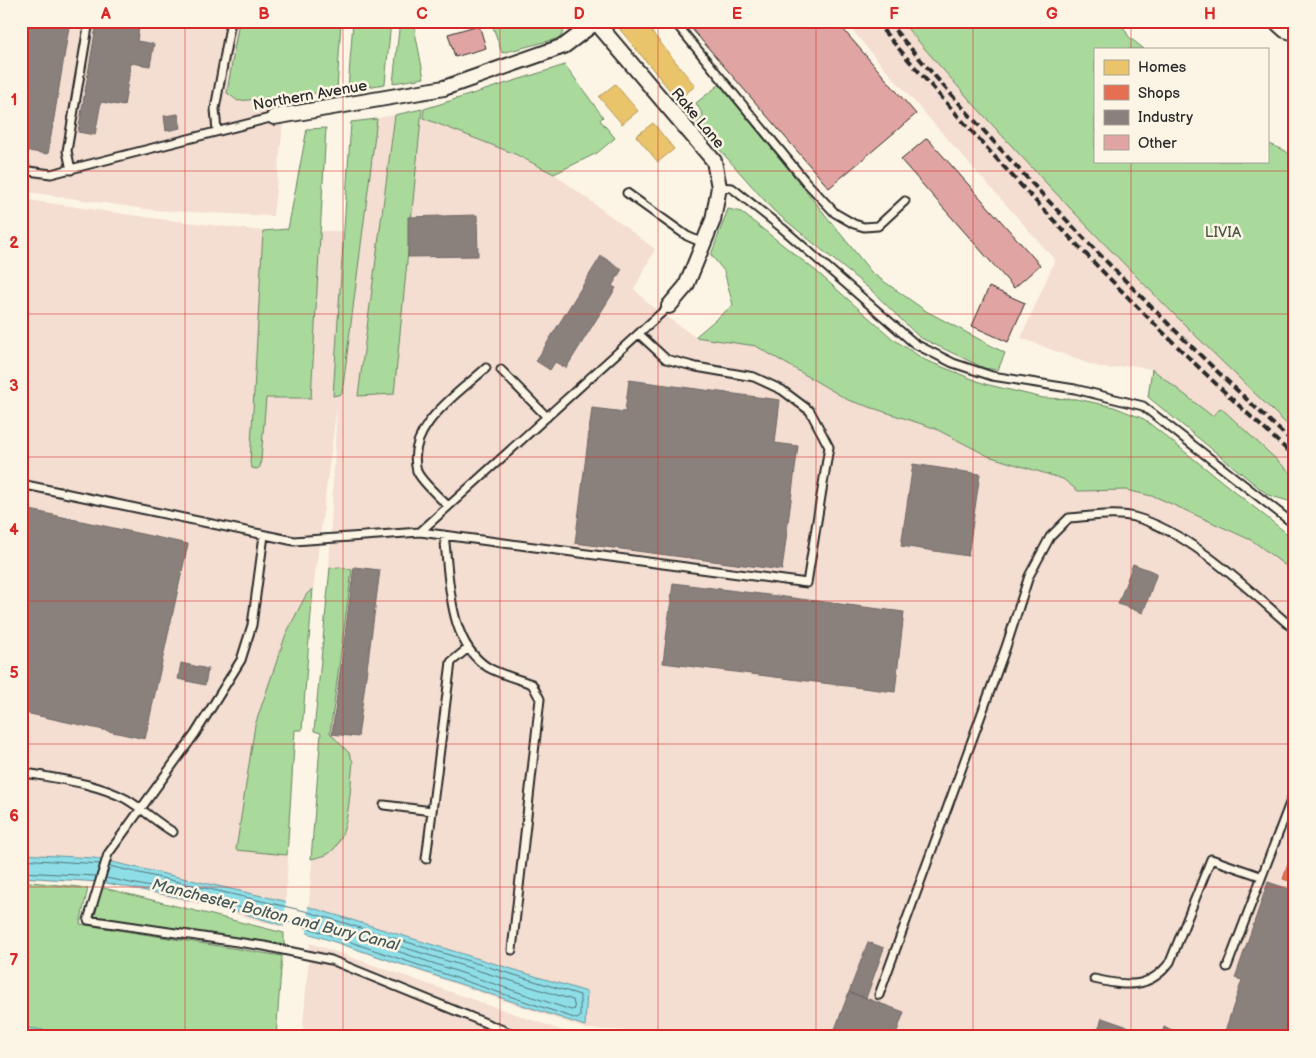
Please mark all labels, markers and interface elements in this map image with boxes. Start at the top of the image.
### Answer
text: A [100,5,111,24]
text: B [258,5,270,24]
text: C [416,5,428,24]
text: D [573,5,585,24]
text: E [732,5,742,24]
text: F [889,5,899,24]
text: G [1046,5,1058,24]
text: H [1204,5,1216,24]
legend [1094,48,1268,162]
text: Homes [1138,58,1187,77]
street label: Northern Avenue [252,76,369,115]
street label: Rake Lane [667,84,728,153]
text: Shops [1138,84,1181,103]
text: 1 [11,91,17,110]
text: Industry [1138,108,1193,127]
text: Other [1138,134,1177,153]
park label: LIVIA [1205,223,1242,242]
text: 2 [9,234,19,253]
text: 3 [9,377,19,396]
text: 4 [9,521,19,540]
text: 5 [9,664,19,683]
text: 6 [9,807,19,826]
water label: Manchester, Bolton and Bury Canal [150,876,402,956]
text: 7 [10,951,19,970]

